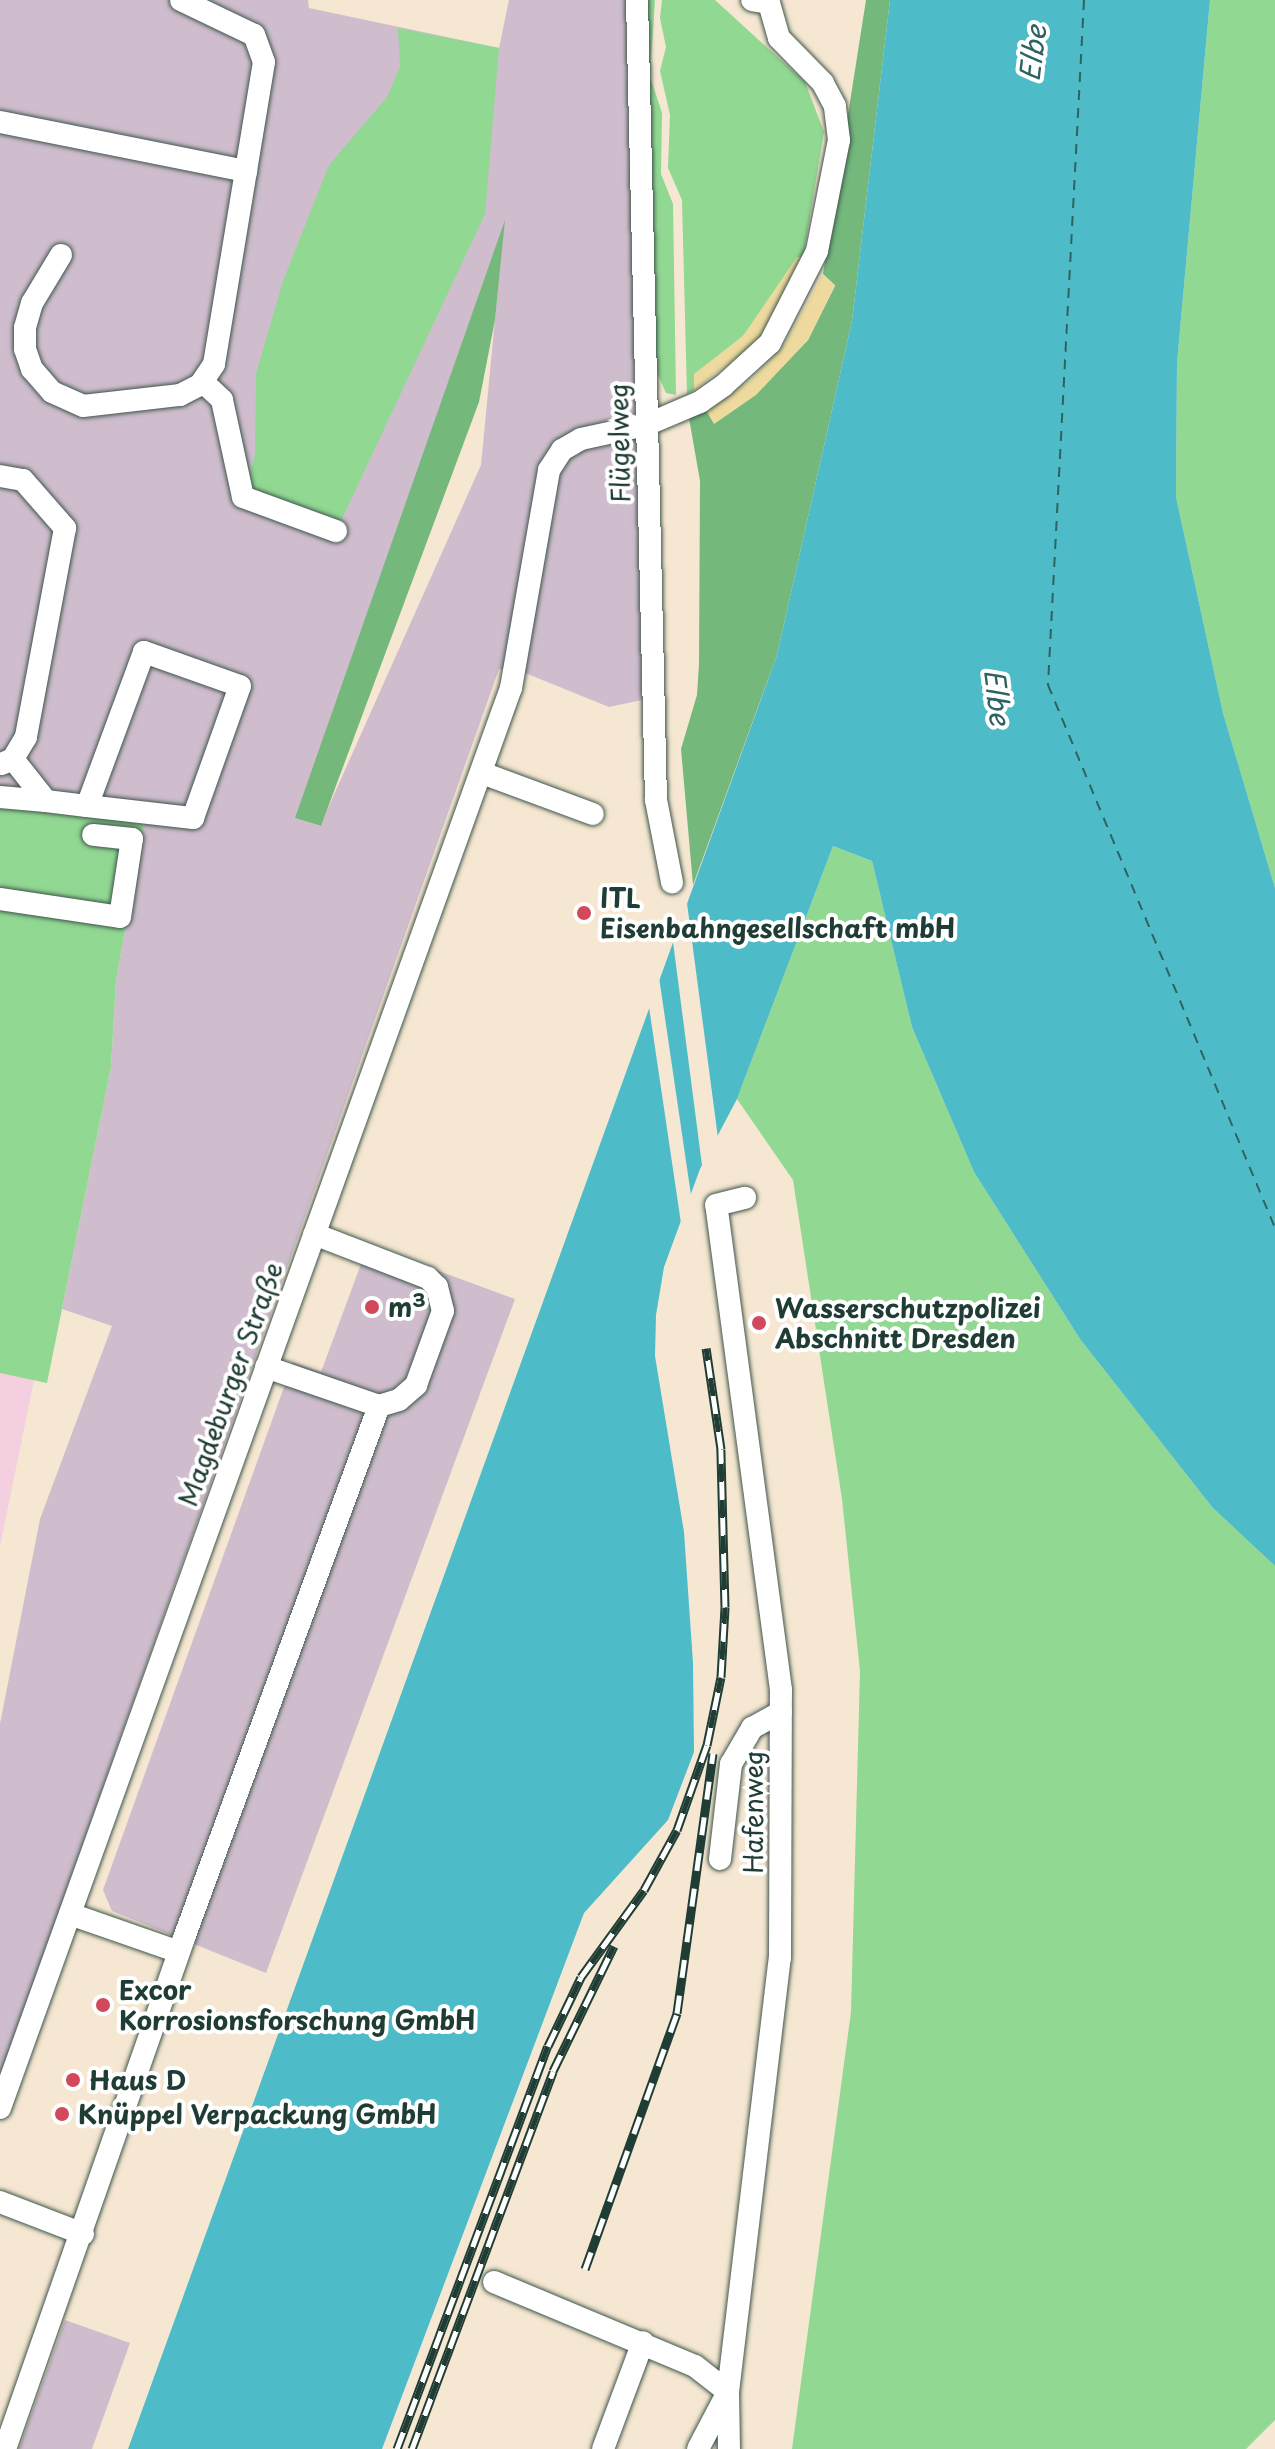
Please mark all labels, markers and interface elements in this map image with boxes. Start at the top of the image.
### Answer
water label: Elbe [1012,23,1052,83]
street label: Flügelweg [602,383,636,503]
water label: Elbe [978,667,1018,727]
place label: ITL Eisenbahngesellschaft mbH [600,882,955,944]
marker: ITL Eisenbahngesellschaft mbH [575,904,593,922]
street label: Magdeburger Straße [171,1257,289,1511]
place label: m³ [388,1291,426,1323]
place label: Wasserschutzpolizei Abschnitt Dresden [775,1292,1041,1354]
marker: m³ [363,1298,381,1316]
marker: Wasserschutzpolizei Abschnitt Dresden [750,1314,768,1332]
street label: Hafenweg [737,1750,769,1874]
place label: Excor Korrosionsforschung GmbH [119,1974,475,2036]
marker: Excor Korrosionsforschung GmbH [94,1996,112,2014]
place label: Haus D [89,2064,185,2096]
marker: Haus D [64,2071,82,2089]
place label: Knüppel Verpackung GmbH [78,2098,436,2130]
marker: Knüppel Verpackung GmbH [53,2105,71,2123]

